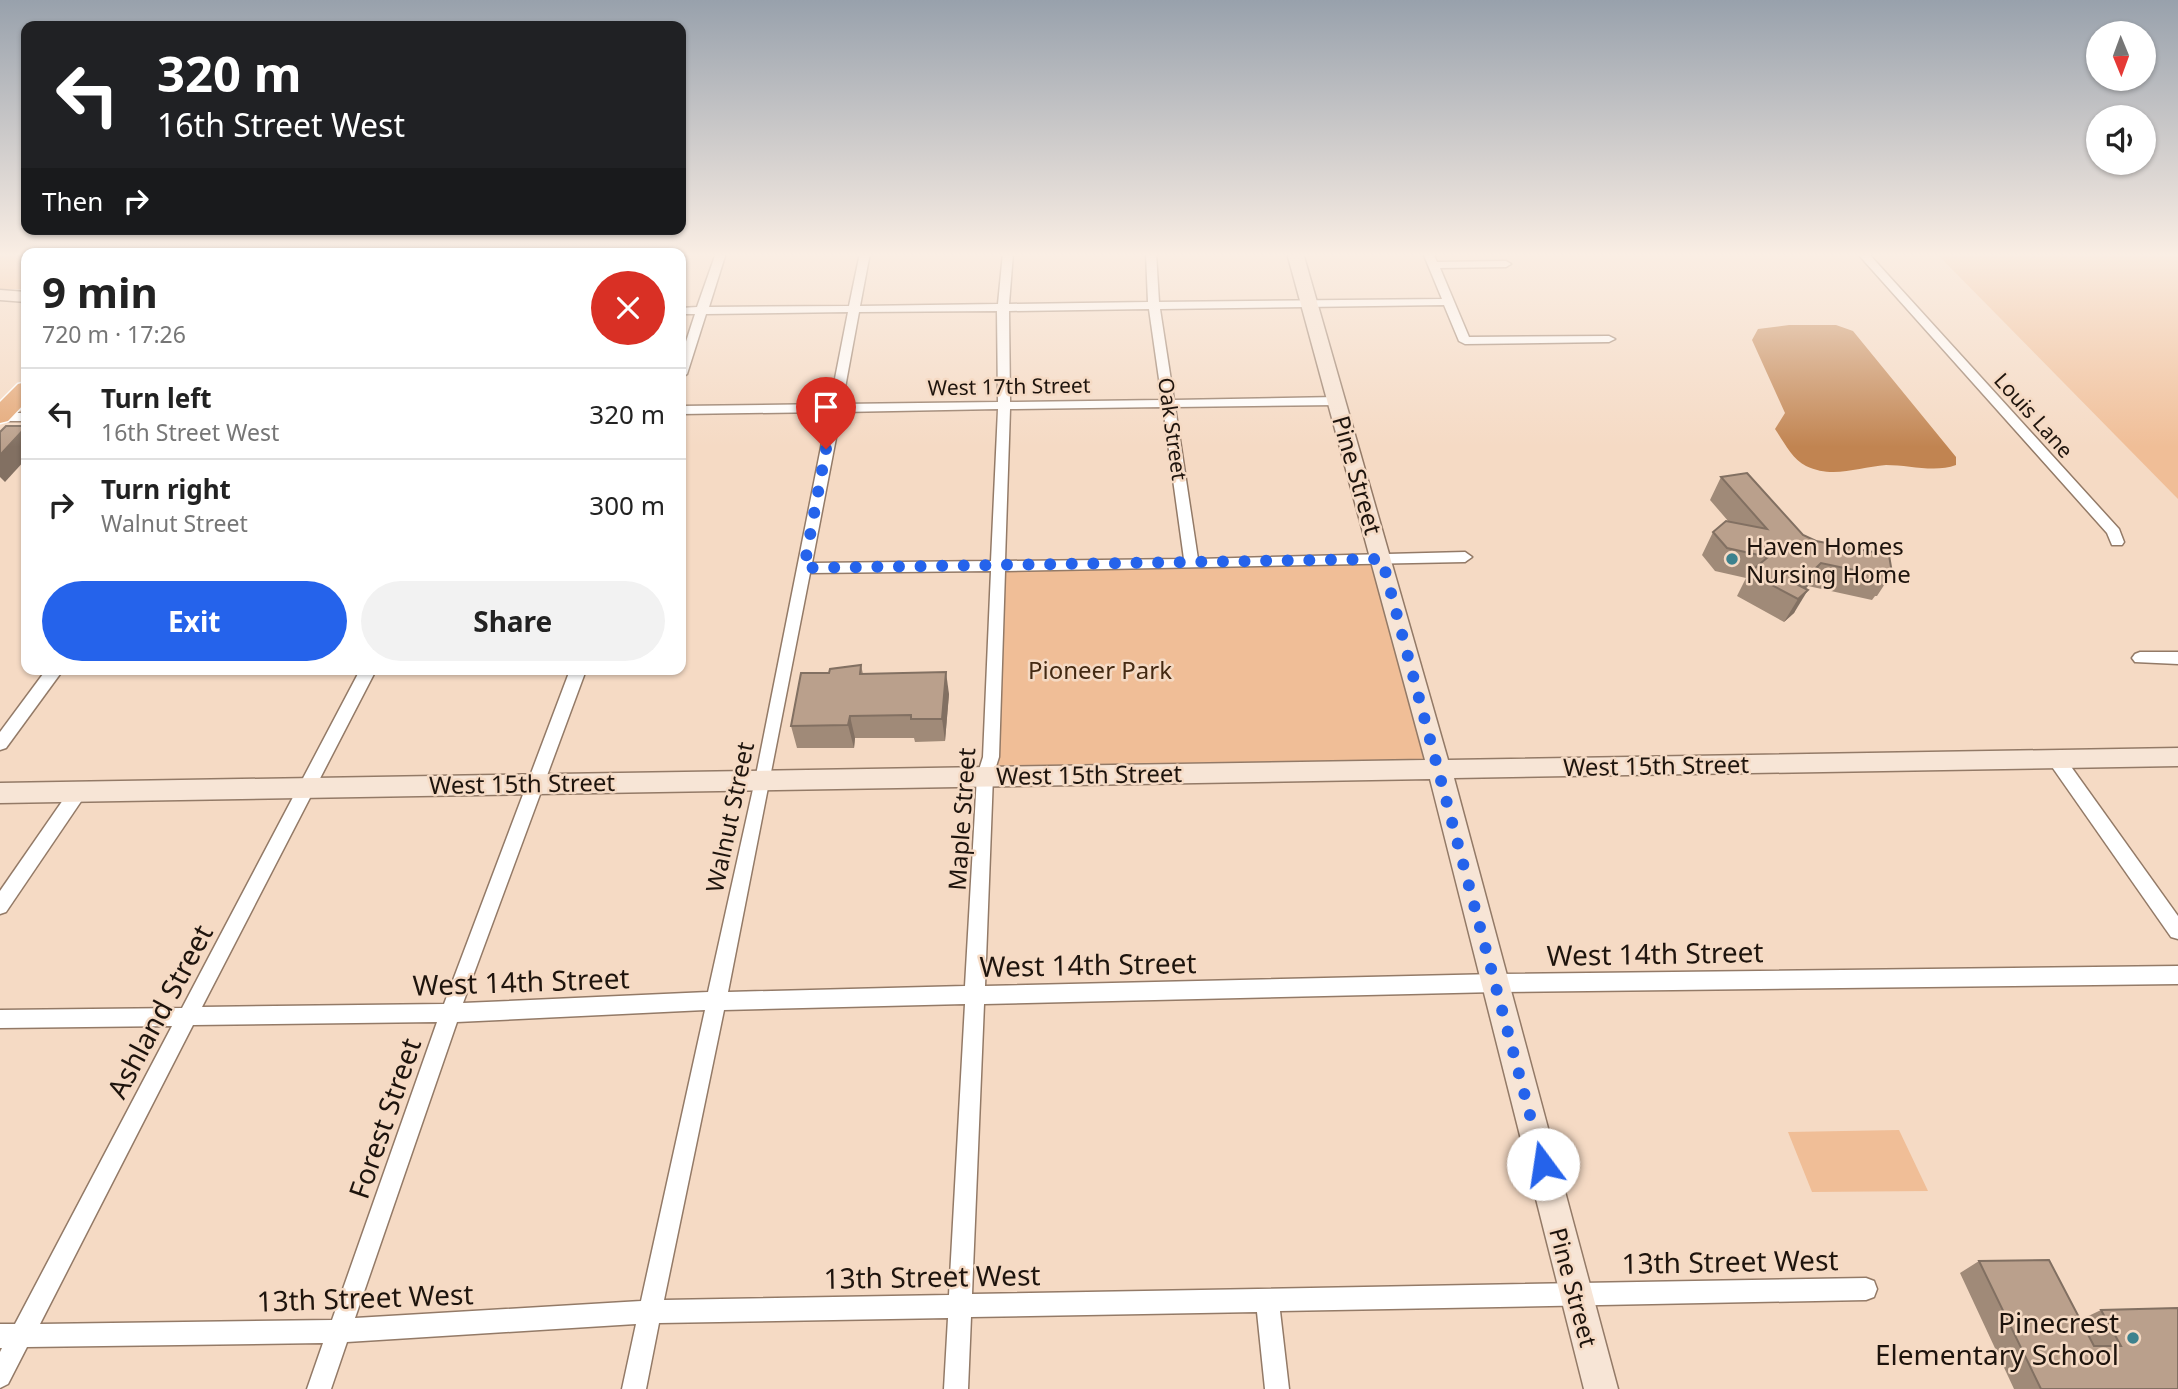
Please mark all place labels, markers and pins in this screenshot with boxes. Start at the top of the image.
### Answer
pin [796,377,856,449]
place label: Haven Homes Nursing Home [1746,529,1911,590]
marker: Haven Homes Nursing Home [1724,551,1740,567]
place label: Pinecrest Elementary School [1875,1303,2119,1373]
marker: Pinecrest Elementary School [2125,1330,2141,1346]

